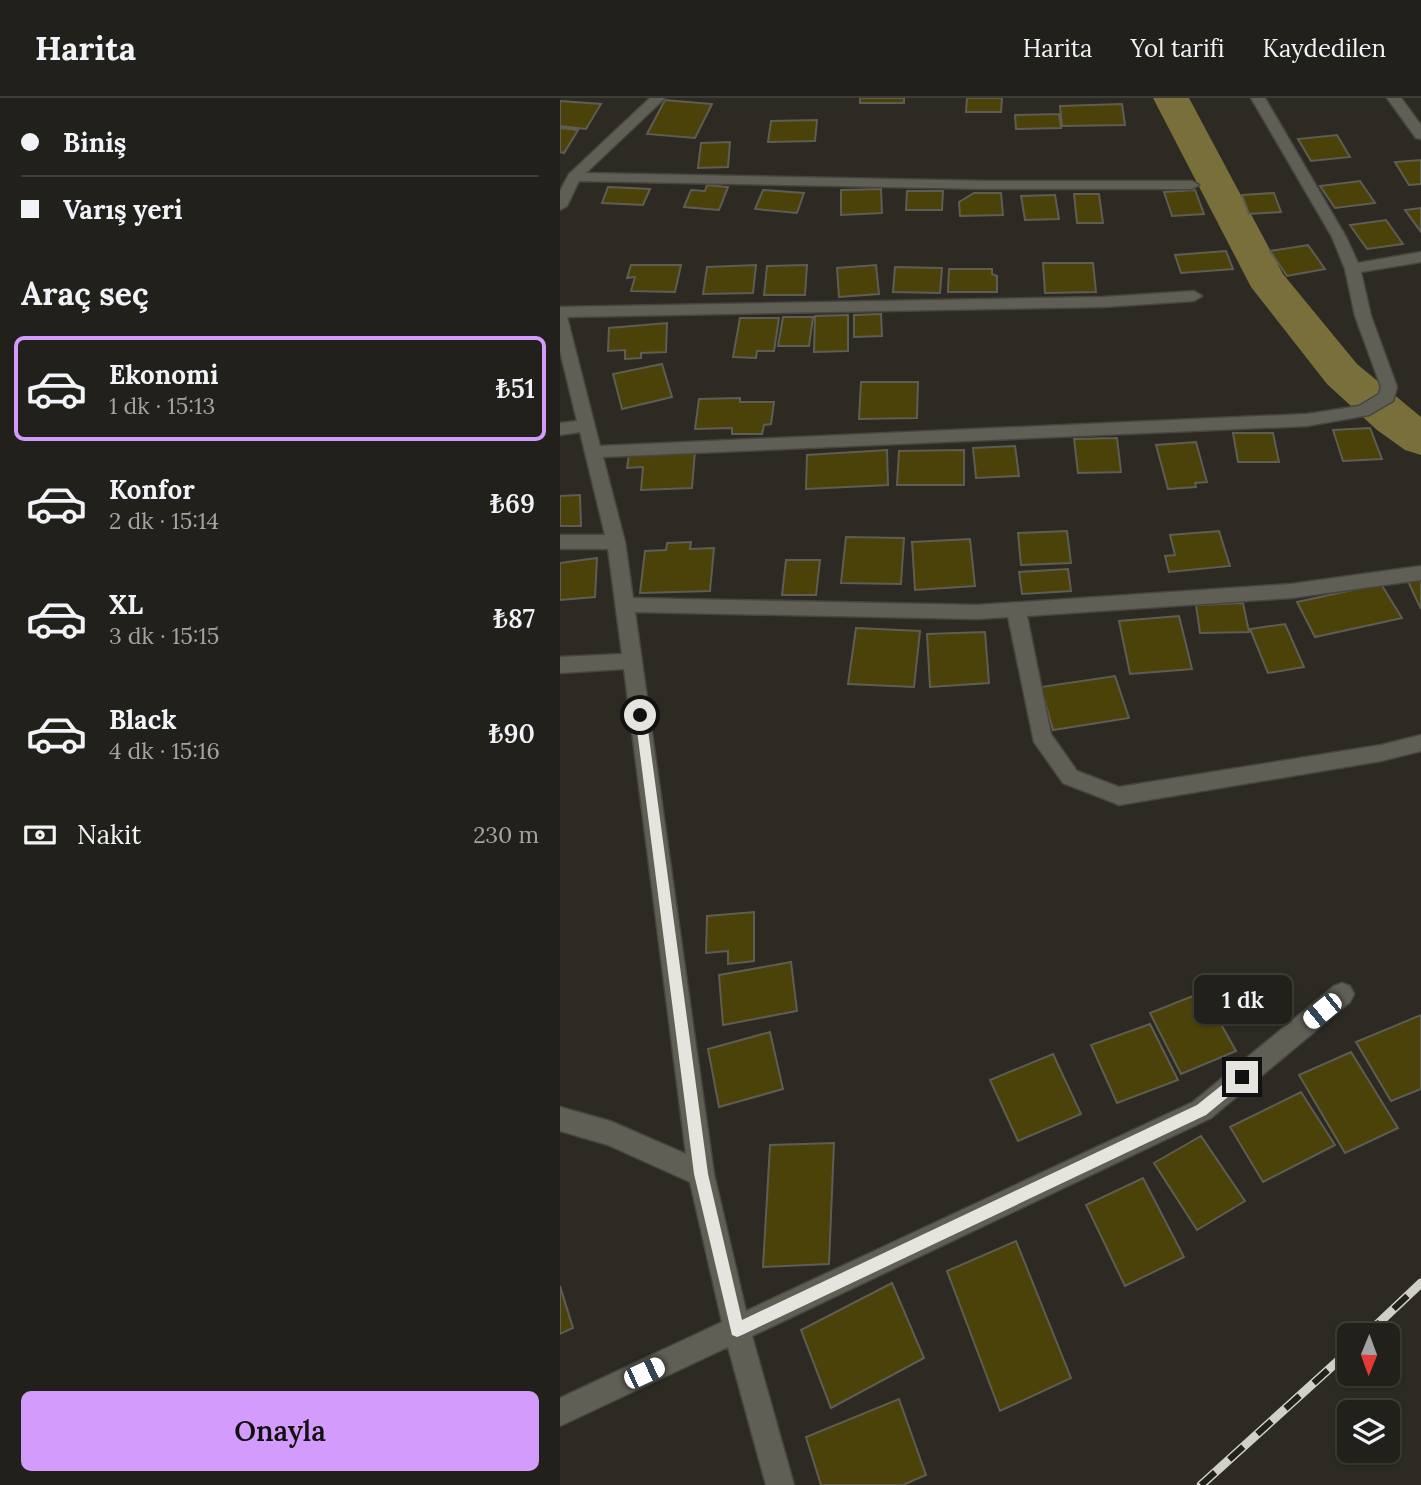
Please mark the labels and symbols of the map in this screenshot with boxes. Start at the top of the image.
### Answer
route start [624,699,656,731]
callout: 1 dk [1193,976,1291,1024]
car [1300,990,1345,1032]
route end [1226,1061,1258,1093]
north arrow [1337,1323,1400,1386]
car [621,1355,668,1391]

